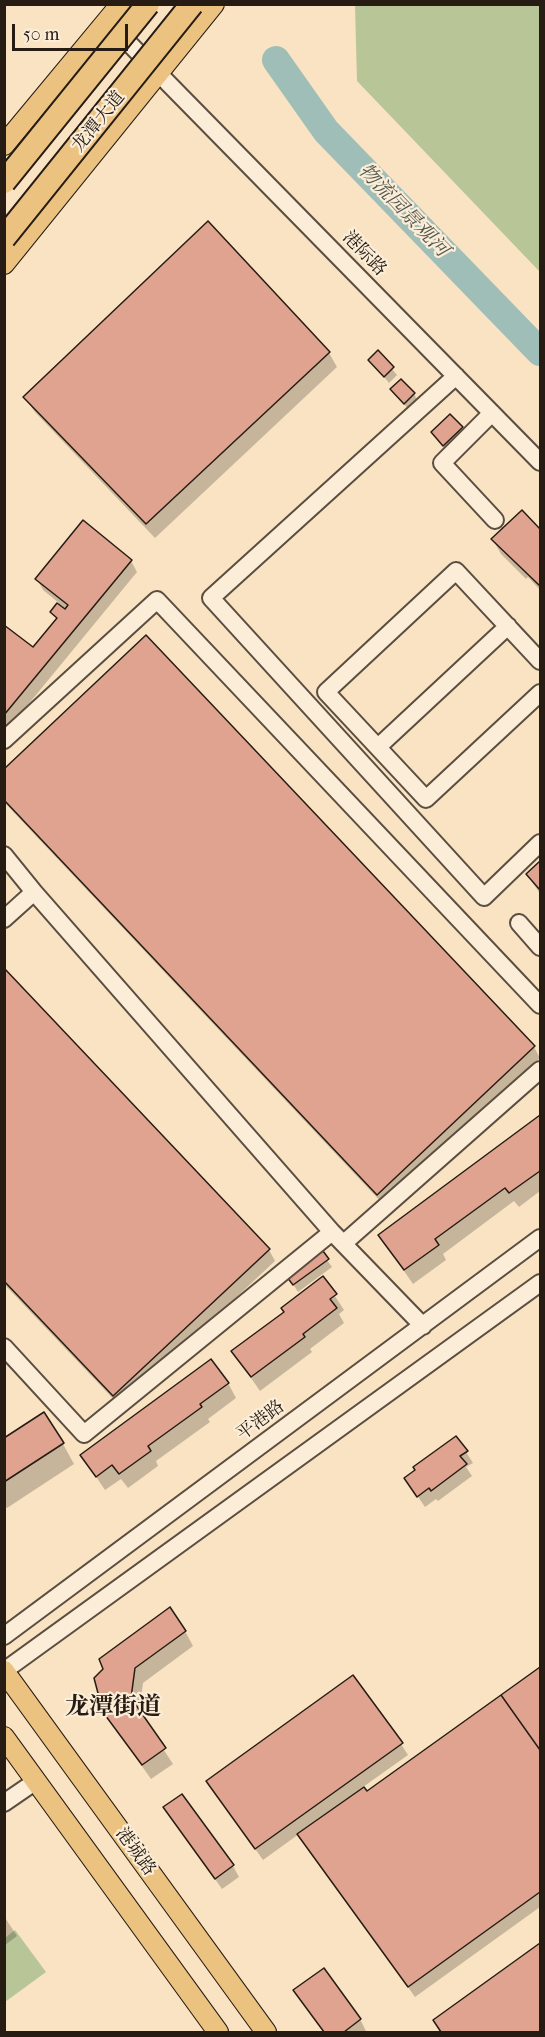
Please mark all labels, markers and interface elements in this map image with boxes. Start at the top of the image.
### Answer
scale bar [15,12,130,50]
text: 50 m [23,24,59,45]
street label: 龙潭大道 [68,87,130,157]
water label: 物流园景观河 [353,160,453,262]
street label: 港际路 [337,227,391,281]
street label: 平港路 [233,1396,289,1446]
district label: 龙潭街道 [65,1694,161,1722]
street label: 港城路 [110,1824,160,1880]

